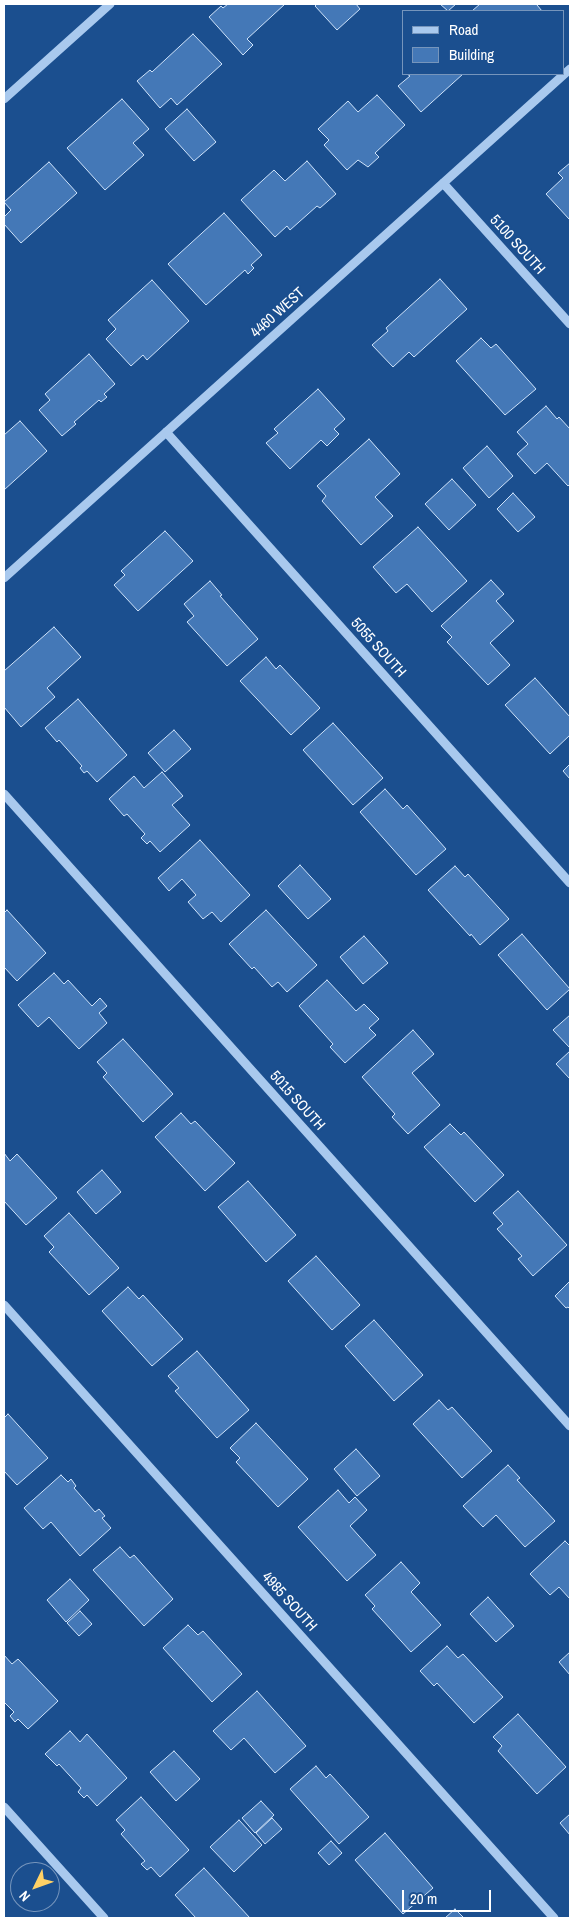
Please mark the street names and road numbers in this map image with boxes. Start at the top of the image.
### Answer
street label: 5100 SOUTH [486,212,548,278]
street label: 4460 WEST [247,284,309,342]
street label: 5055 SOUTH [347,615,409,681]
street label: 5015 SOUTH [266,1068,328,1134]
street label: 4985 SOUTH [258,1569,320,1635]

